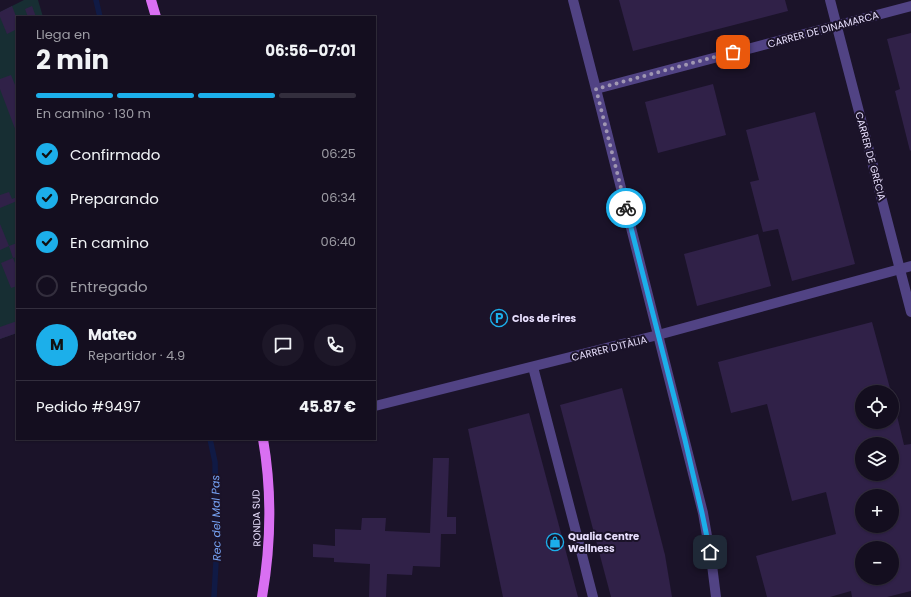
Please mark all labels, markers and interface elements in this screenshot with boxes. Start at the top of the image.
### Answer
street label: CARRER DE DINAMARCA [766,7,881,52]
text: Llega en [36,25,90,44]
pin [716,35,750,69]
text: 06:56–07:01 [265,40,356,61]
icon: bag [722,41,744,63]
text: 2 min [36,42,109,78]
text: En camino · 130 m [36,104,151,123]
street label: CARRER DE GRÈCIA [851,110,890,202]
icon: check [36,143,58,165]
text: Confirmado [70,144,160,165]
text: 06:25 [321,144,356,163]
icon: check [36,187,58,209]
text: Preparando [70,188,159,209]
text: 06:34 [321,188,356,207]
courier [606,188,646,228]
icon: bike [615,197,637,219]
icon: check [36,231,58,253]
text: En camino [70,232,149,253]
text: 06:40 [320,232,356,251]
text: Entregado [70,276,148,297]
parking icon: Clos de Fires [489,308,509,328]
place label: Clos de Fires [512,311,577,326]
text: Mateo [88,324,137,345]
button: chat [262,324,304,366]
button: phone [314,324,356,366]
street label: CARRER D'ITÀLIA [570,332,649,365]
text: M [50,334,64,355]
text: Repartidor · 4.9 [88,346,185,365]
map controls [855,385,899,585]
button: locate [855,385,899,429]
text: Pedido #9497 [36,396,141,417]
text: 45.87 € [299,396,356,417]
button: layers [855,437,899,481]
water label: Rec del Mal Pas [207,475,225,561]
street label: RONDA SUD [249,489,264,547]
button: + [855,489,899,533]
place label: Qualia Centre Wellness [568,529,639,556]
shop icon: Qualia Centre Wellness [545,532,565,552]
pin [693,535,727,569]
icon: home [699,541,721,563]
button: − [855,541,899,585]

